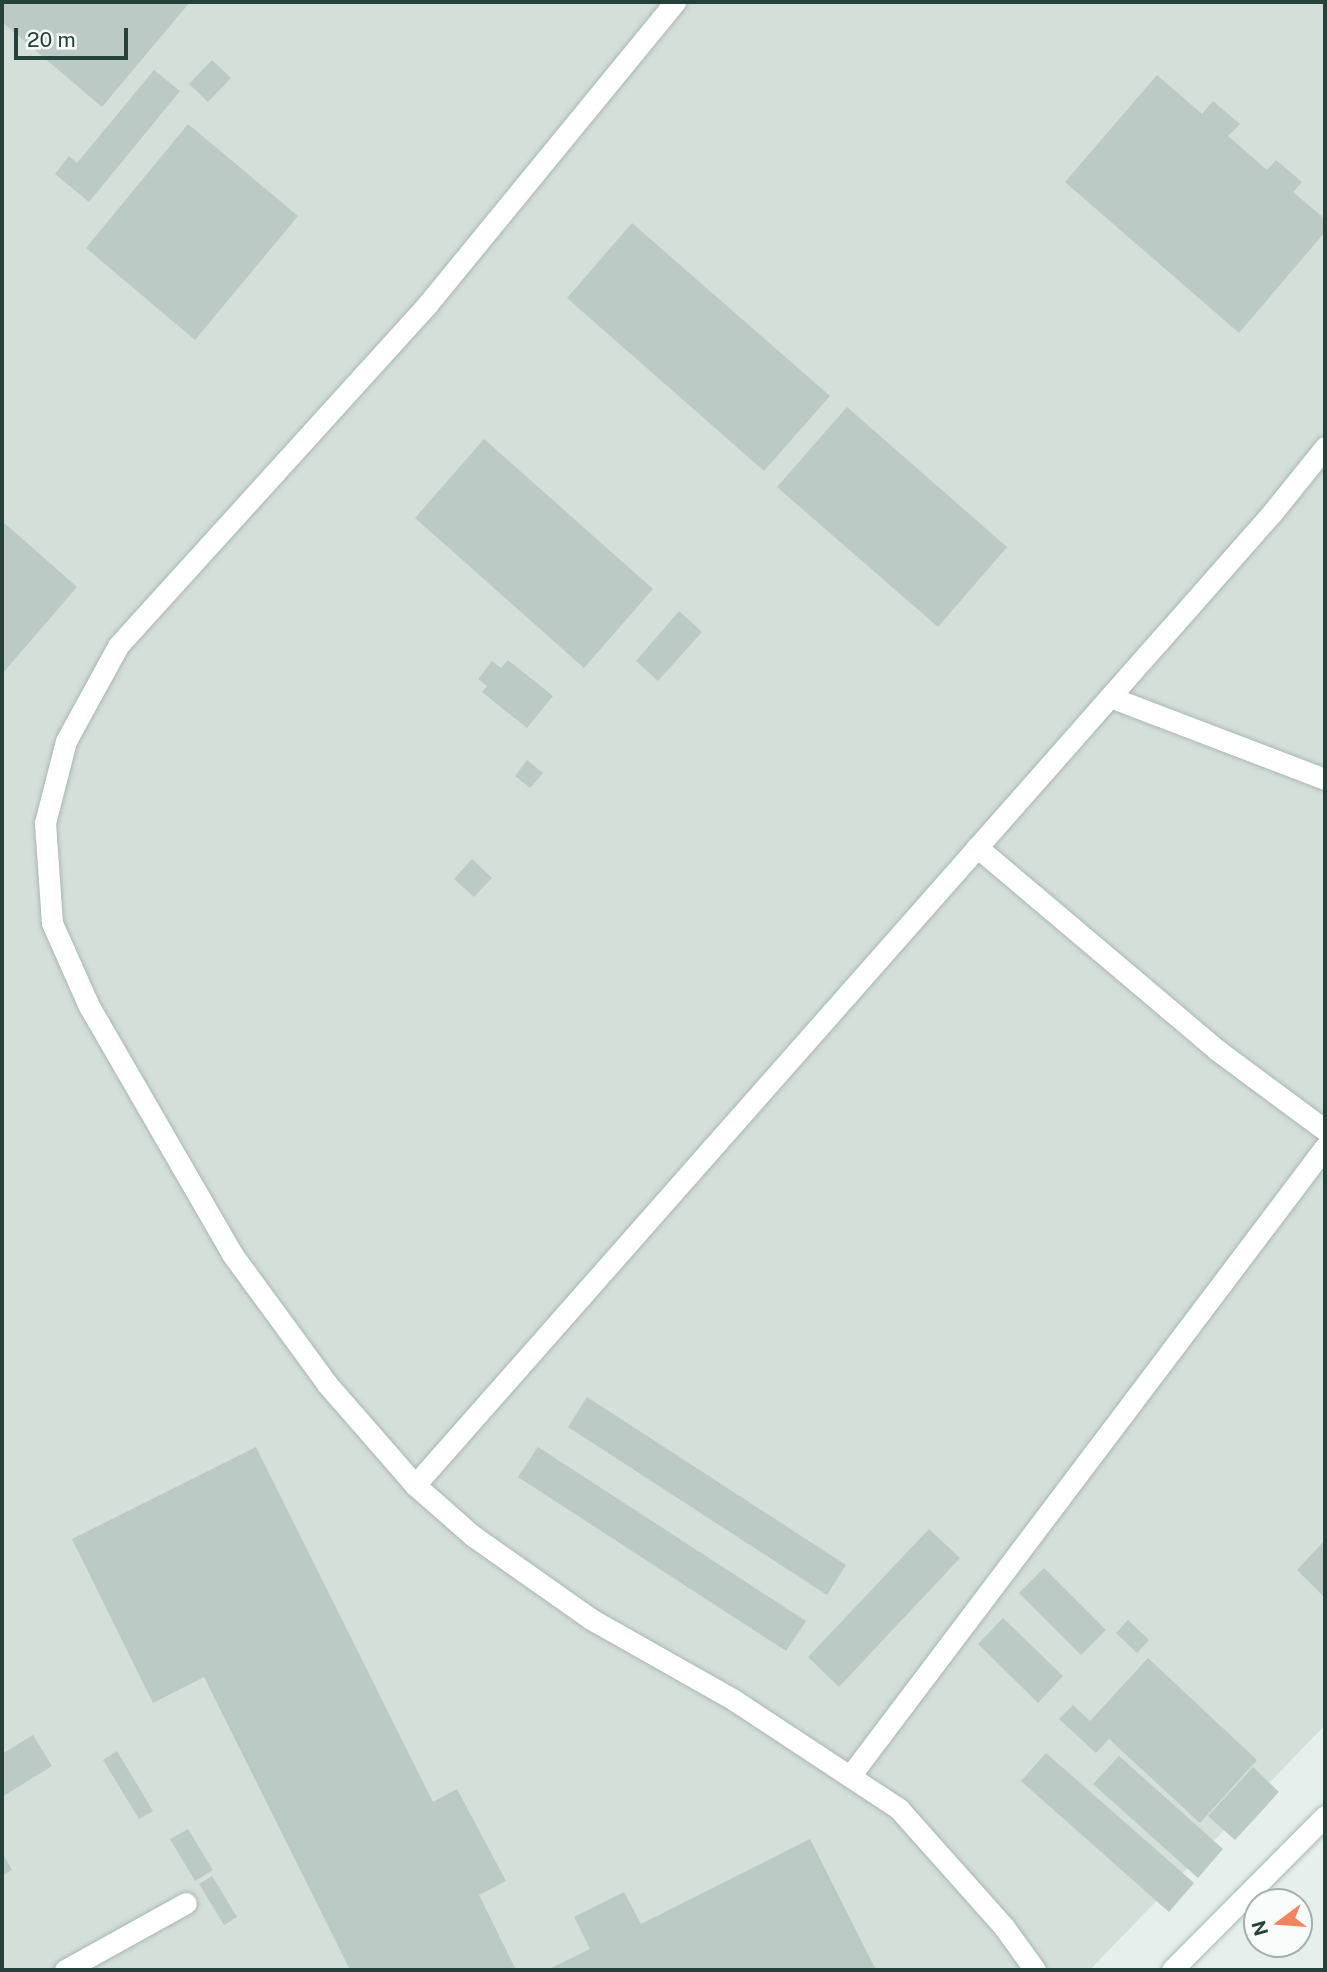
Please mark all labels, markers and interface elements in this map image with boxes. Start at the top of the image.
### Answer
scale bar [18,14,131,58]
text: 20 m [27,27,76,52]
north arrow [1243,1888,1313,1958]
text: N [1247,1918,1272,1938]

